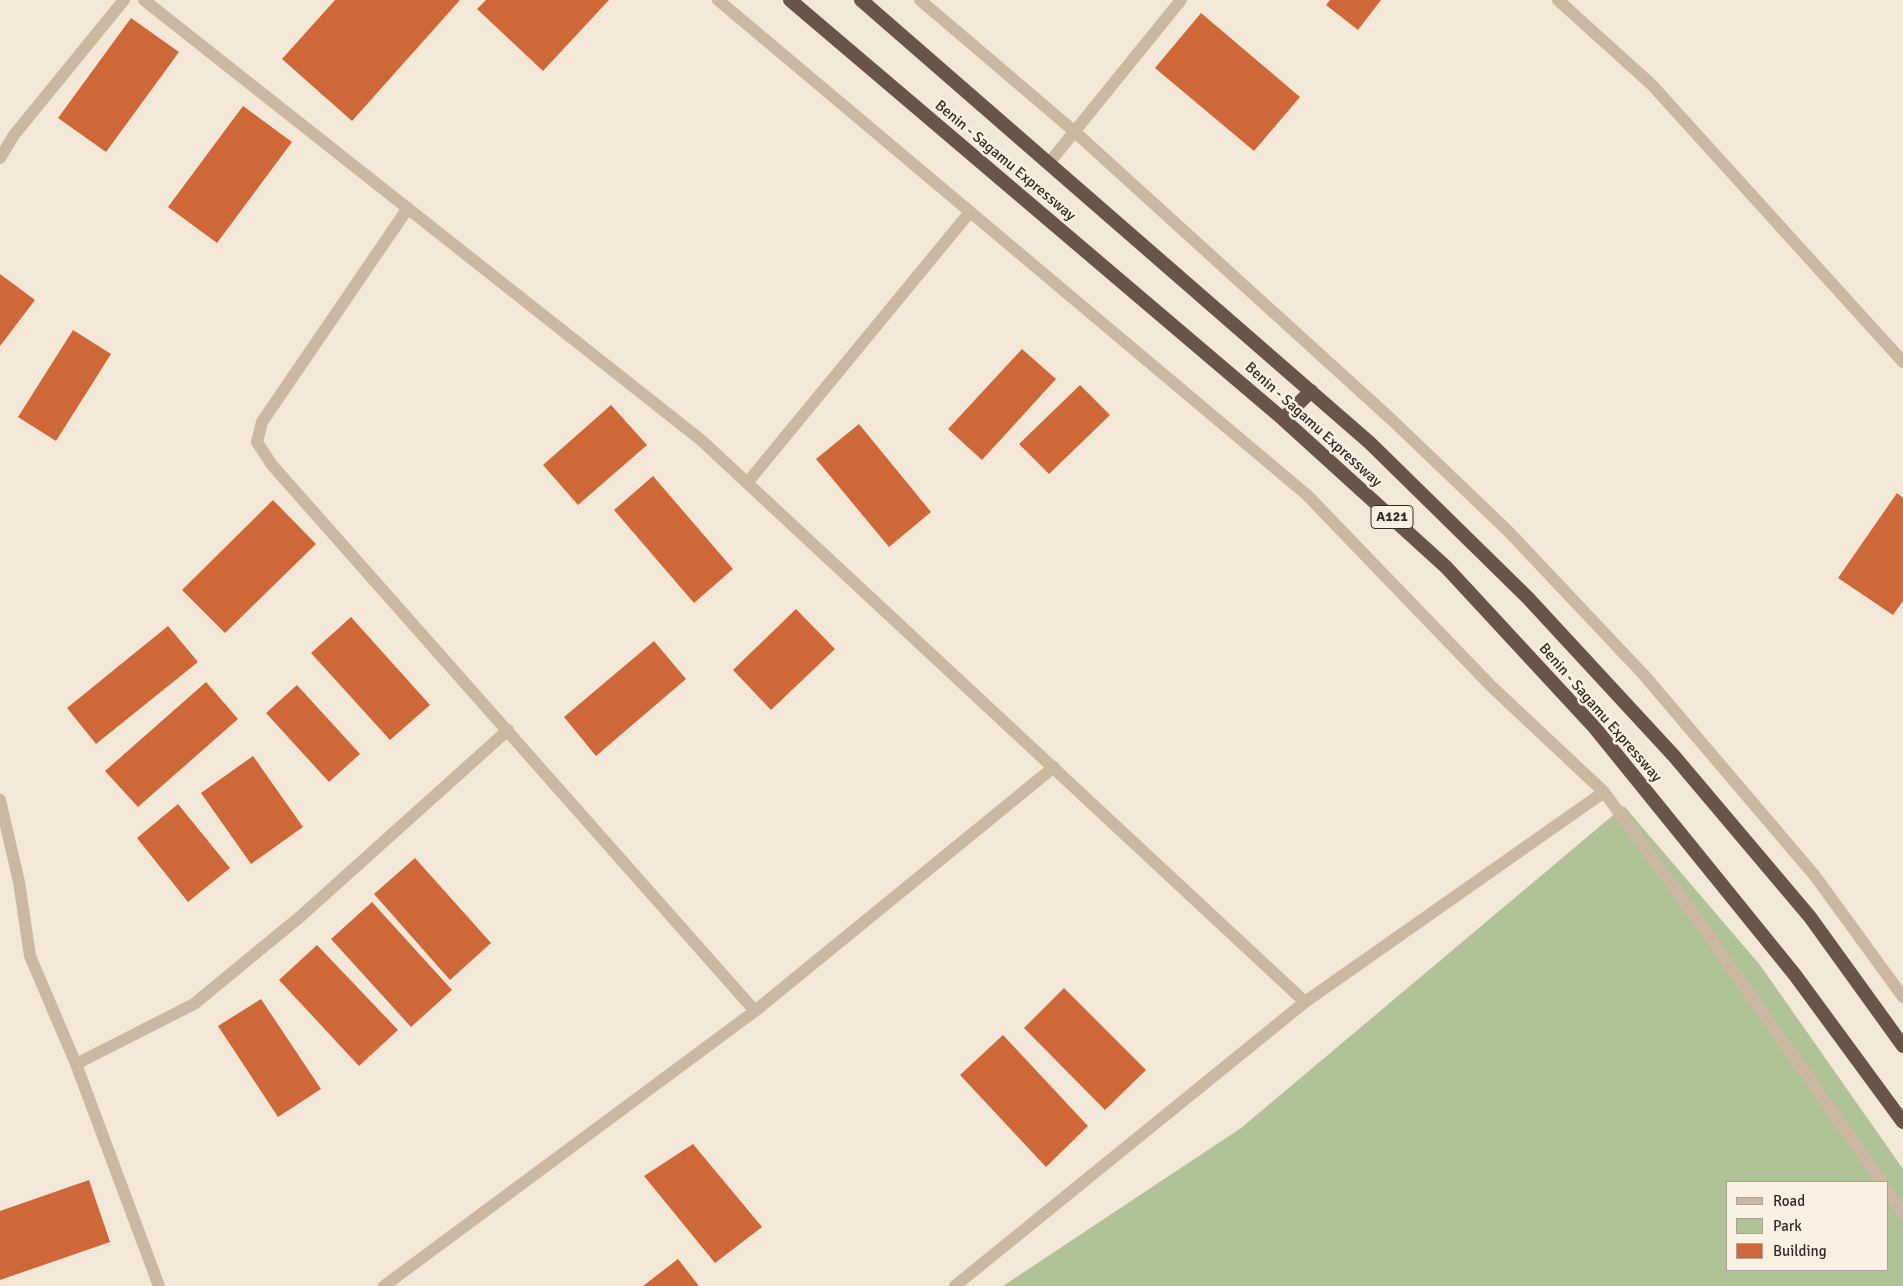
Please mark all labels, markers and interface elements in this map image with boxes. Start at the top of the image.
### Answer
street label: Benin - Sagamu Expressway [931,97,1079,225]
street label: Benin - Sagamu Expressway [1241,359,1385,491]
road number: A121 [1371,506,1413,528]
street label: Benin - Sagamu Expressway [1535,640,1665,786]
legend [1726,1181,1888,1271]
text: Road [1773,1192,1805,1210]
text: Park [1773,1217,1802,1235]
text: Building [1773,1242,1827,1260]

